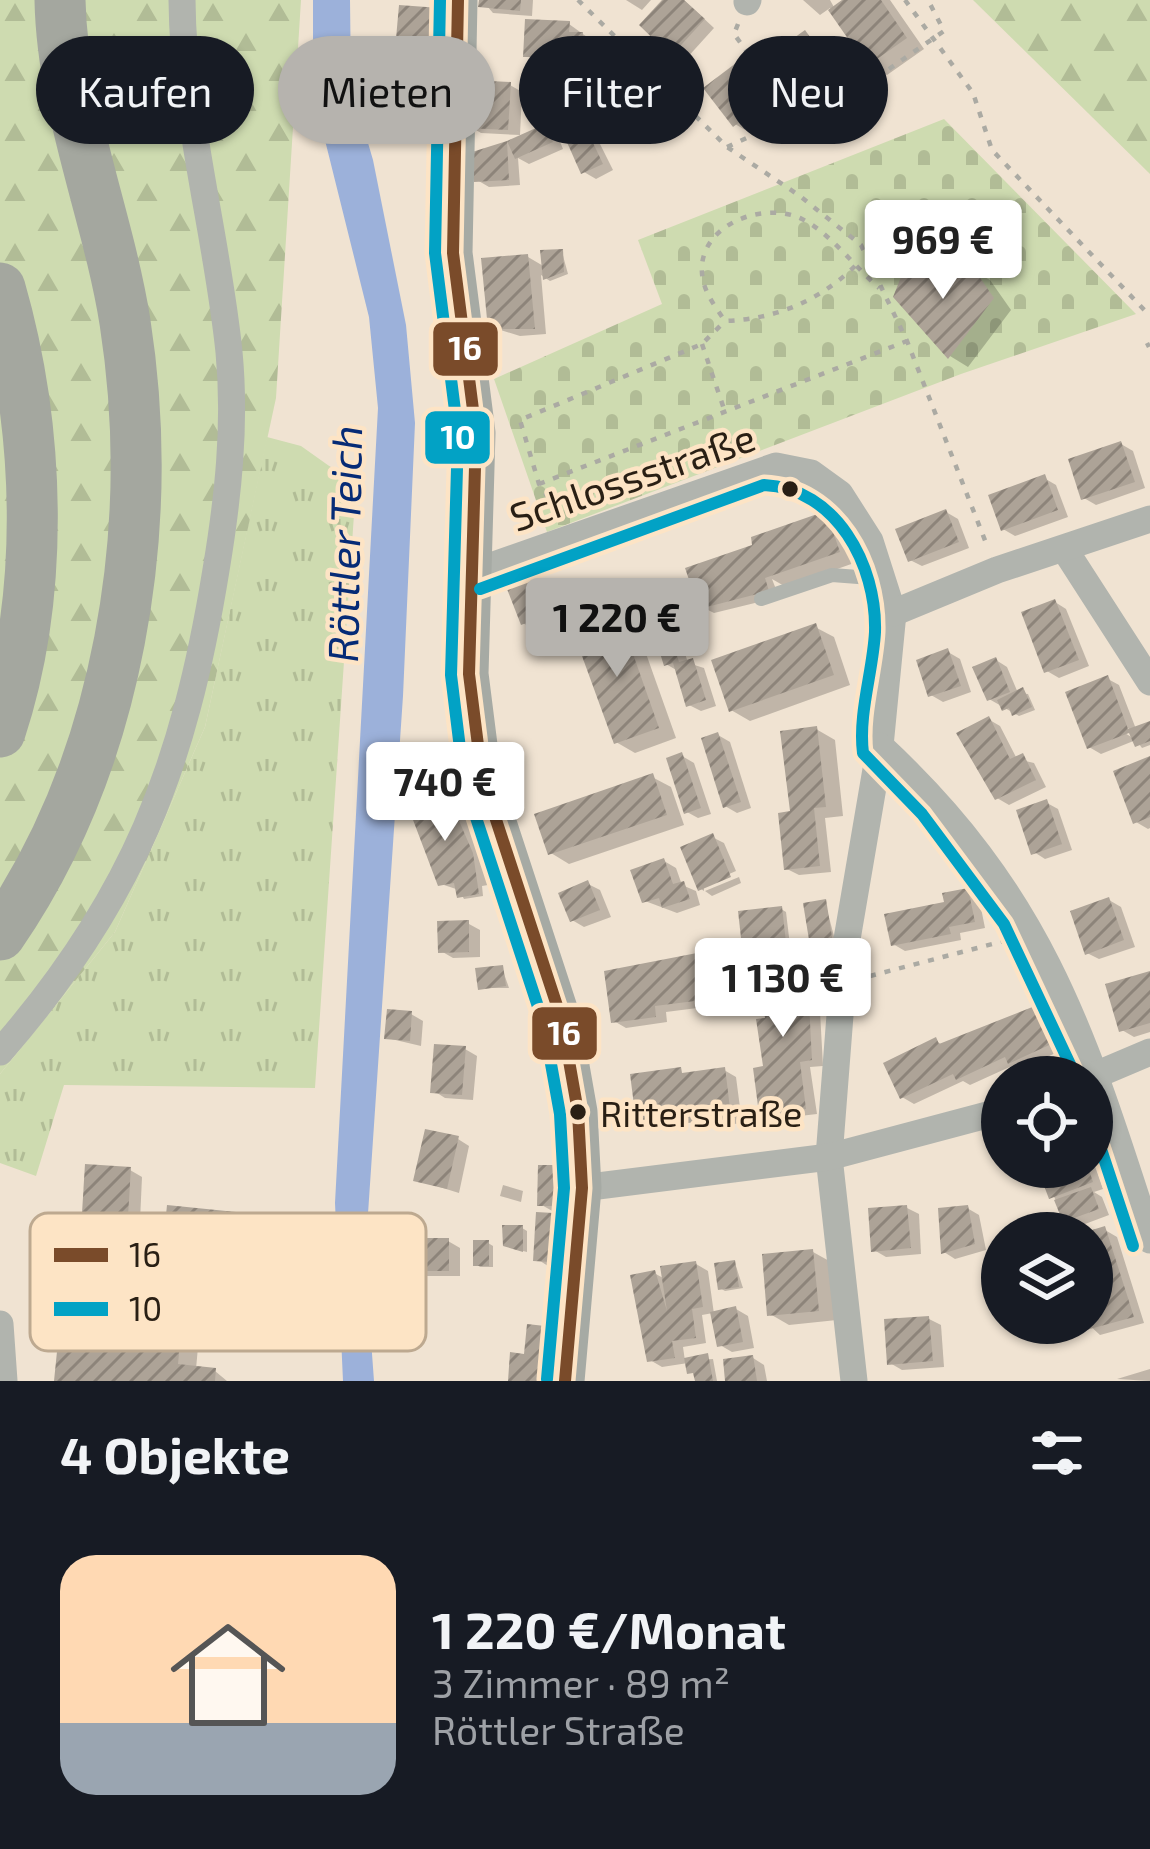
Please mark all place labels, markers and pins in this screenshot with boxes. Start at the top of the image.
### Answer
pin: 969 € [859,200,1027,302]
unlabelled marker [779,478,801,500]
pin: 1 220 € [506,578,728,680]
pin: 740 € [361,742,529,844]
pin: 1 130 € [672,938,894,1040]
place label: Ritterstraße [600,1091,802,1134]
marker: Ritterstraße [567,1101,589,1123]

